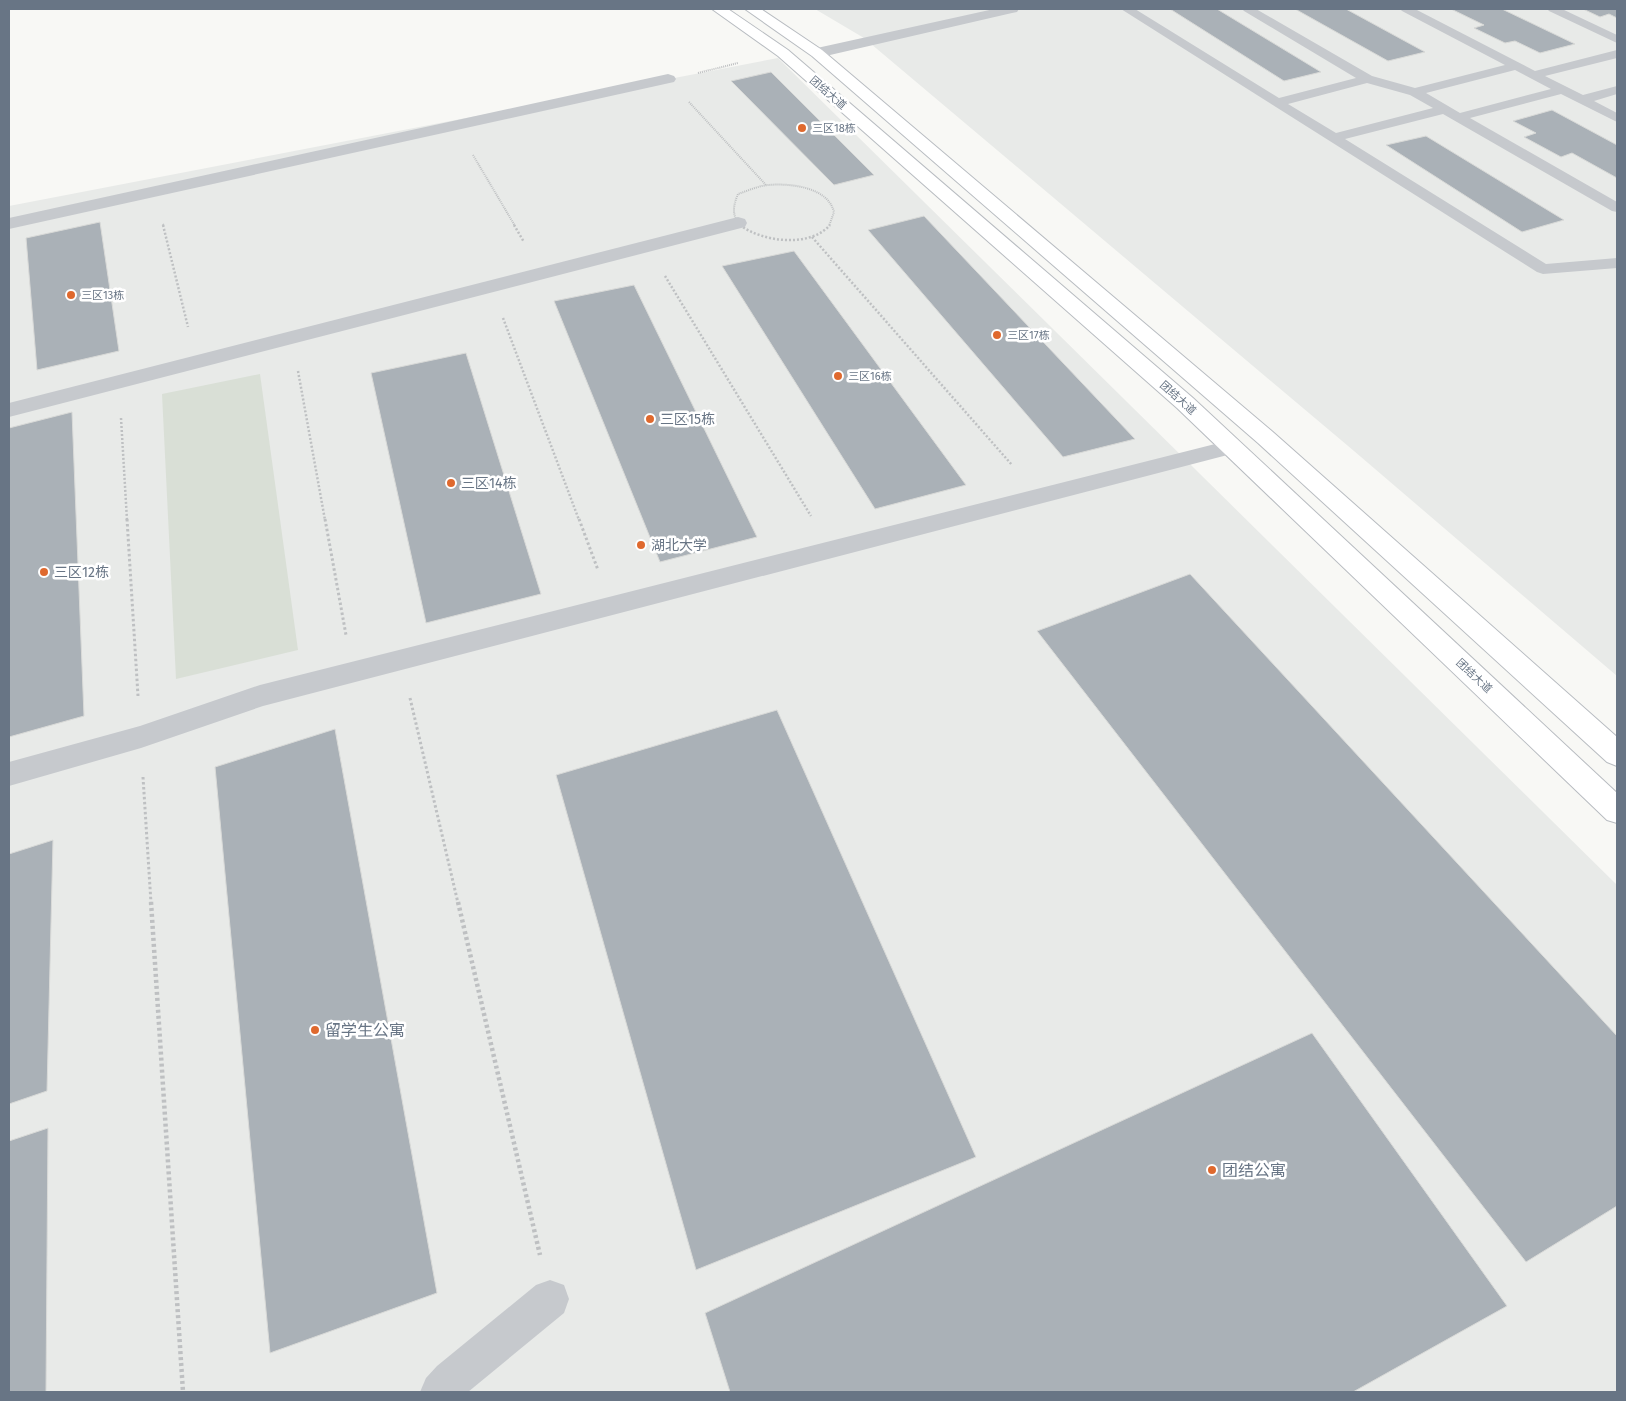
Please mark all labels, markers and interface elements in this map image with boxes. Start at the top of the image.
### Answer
street label: 团结大道 [807,74,849,112]
marker: 三区18栋 [796,122,808,134]
place label: 三区18栋 [812,122,856,135]
marker: 三区13栋 [65,289,77,301]
place label: 三区13栋 [81,289,124,302]
marker: 三区17栋 [991,329,1003,341]
place label: 三区17栋 [1007,329,1050,342]
marker: 三区16栋 [832,370,844,382]
place label: 三区16栋 [848,370,892,383]
street label: 团结大道 [1157,378,1199,418]
place label: 三区15栋 [660,411,715,428]
marker: 三区15栋 [644,413,656,425]
place label: 三区14栋 [461,475,517,492]
marker: 三区14栋 [445,477,457,489]
place label: 湖北大学 [651,537,707,554]
marker: 湖北大学 [635,539,647,551]
place label: 三区12栋 [54,564,109,581]
marker: 三区12栋 [38,566,50,578]
street label: 团结大道 [1453,656,1495,696]
place label: 留学生公寓 [325,1021,405,1040]
marker: 留学生公寓 [309,1024,321,1036]
place label: 团结公寓 [1222,1161,1286,1180]
marker: 团结公寓 [1206,1164,1218,1176]

